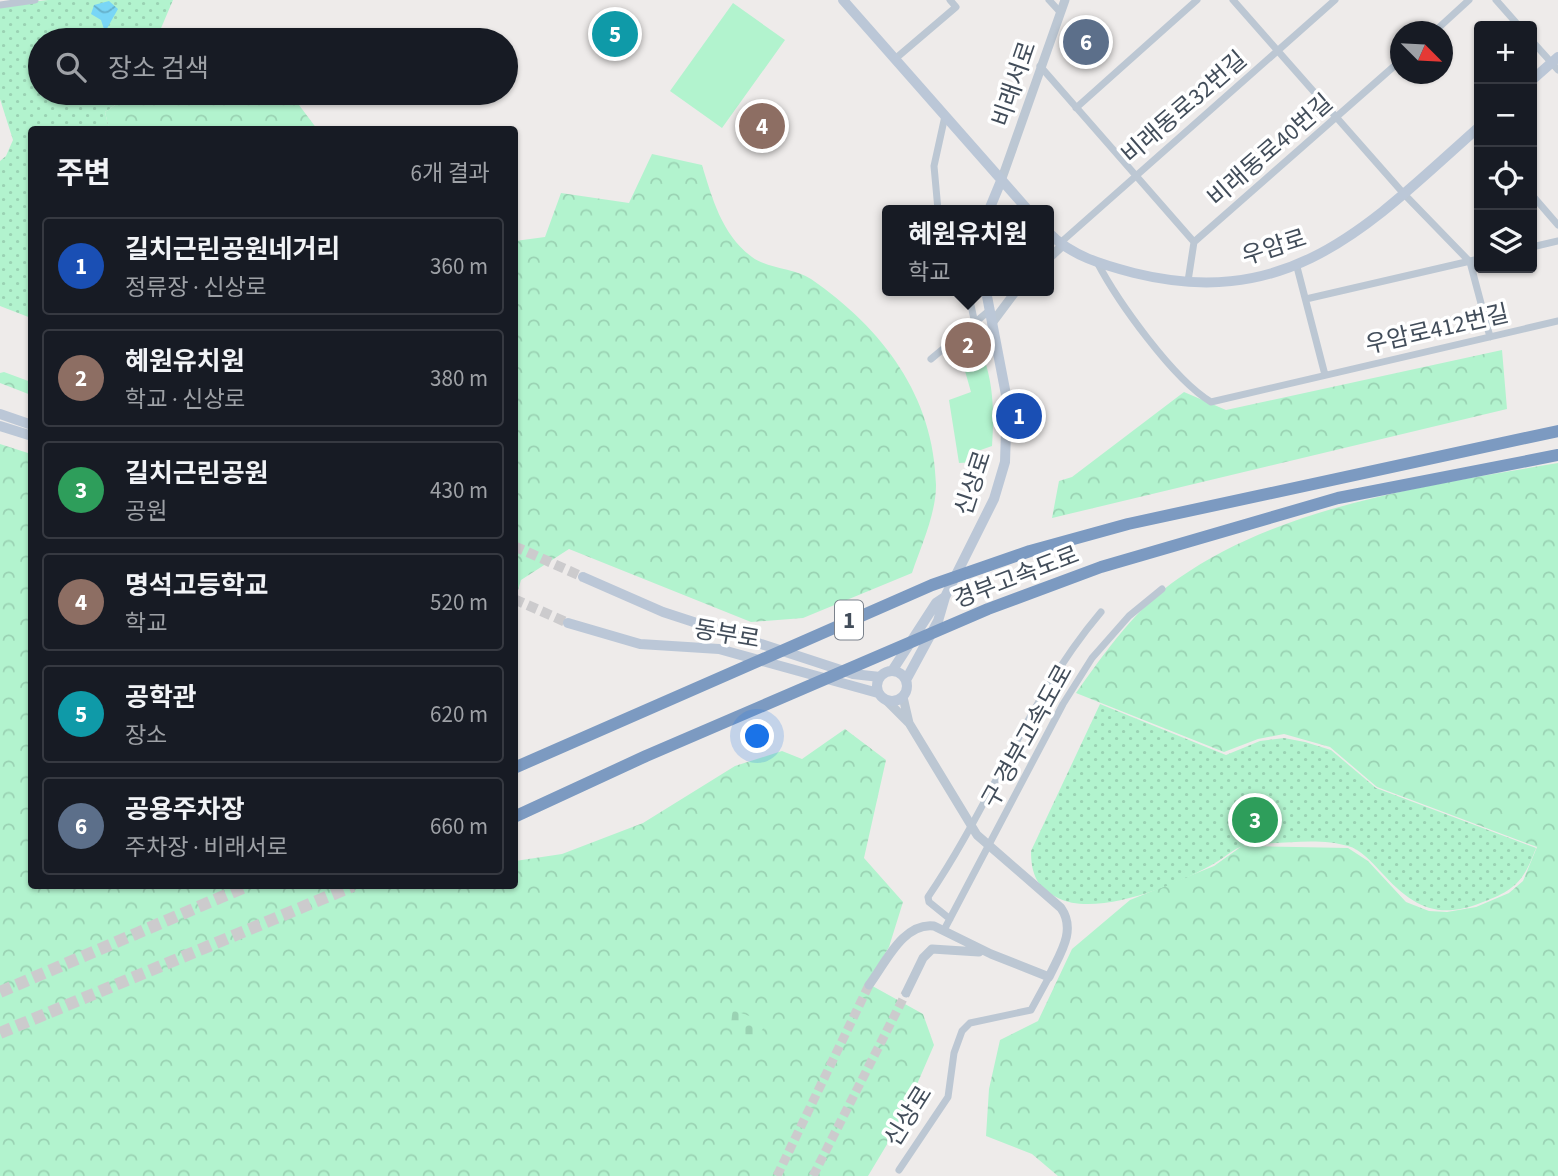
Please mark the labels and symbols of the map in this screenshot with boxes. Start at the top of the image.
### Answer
pin: 5 [592,8,638,60]
pin: 6 [1063,16,1109,68]
north arrow [1390,21,1453,84]
street label: 비래서로 [984,37,1045,132]
street label: 비래동로32번길 [1114,43,1255,172]
street label: 비래동로40번길 [1200,86,1341,215]
pin: 4 [739,100,785,152]
street label: 우암로 [1237,221,1311,274]
street label: 우암로412번길 [1362,296,1512,363]
pin: 2 [945,319,991,371]
pin: 1 [996,390,1042,442]
street label: 신상로 [947,446,1000,520]
street label: 경부고속도로 [948,537,1084,618]
road number: 1 [835,600,863,640]
street label: 동부로 [691,612,763,657]
street label: 구 경부고속도로 [973,658,1081,814]
your location [740,719,774,753]
pin: 3 [1232,794,1278,846]
street label: 신상로 [876,1079,941,1154]

